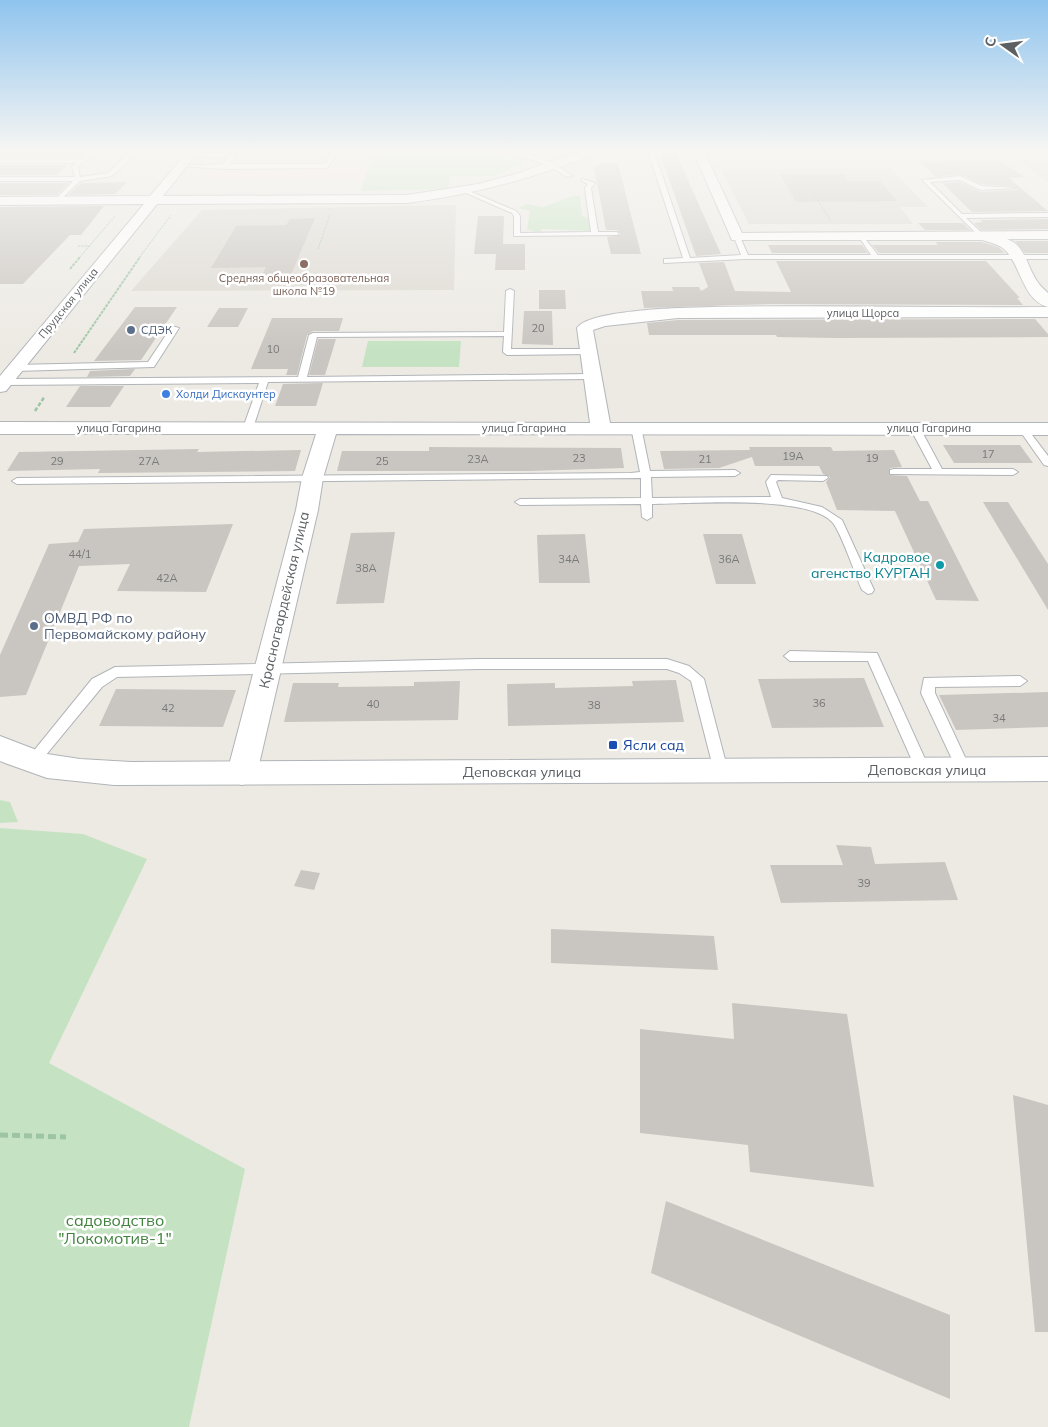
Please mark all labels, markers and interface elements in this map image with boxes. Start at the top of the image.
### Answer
north arrow [978,20,1028,70]
text: С [980,35,1000,49]
marker: Средняя общеобразовательная школа №19 [298,258,310,270]
street label: Прудская улица [35,265,101,341]
place label: Средняя общеобразовательная школа №19 [219,271,389,298]
street label: улица Щорса [827,306,899,320]
house number: 20 [531,321,545,335]
place label: СДЭК [141,323,173,337]
marker: СДЭК [125,324,137,336]
house number: 10 [266,342,280,356]
place label: Холди Дискаунтер [176,387,276,401]
marker: Холди Дискаунтер [160,388,172,400]
street label: улица Гагарина [77,421,161,435]
street label: улица Гагарина [482,421,566,435]
street label: улица Гагарина [887,421,971,435]
house number: 17 [981,447,995,461]
house number: 19А [782,449,804,463]
house number: 23 [572,451,586,465]
house number: 19 [865,451,879,465]
house number: 23А [467,452,489,466]
house number: 21 [698,452,712,466]
house number: 29 [50,454,64,468]
house number: 27А [138,454,160,468]
house number: 25 [375,454,389,468]
street label: Красногвардейская улица [255,510,313,690]
house number: 44/1 [69,547,91,561]
place label: Кадровое агенство КУРГАН [811,548,930,582]
house number: 34А [558,552,580,566]
house number: 36А [718,552,740,566]
marker: Кадровое агенство КУРГАН [934,559,946,571]
house number: 38А [355,561,377,575]
house number: 42А [156,571,178,585]
place label: ОМВД РФ по Первомайскому району [44,609,207,643]
marker: ОМВД РФ по Первомайскому району [28,620,40,632]
house number: 36 [812,696,826,710]
house number: 40 [366,697,380,711]
house number: 38 [587,698,601,712]
house number: 42 [161,701,175,715]
house number: 34 [992,711,1006,725]
place label: Ясли сад [623,736,685,754]
marker: Ясли сад [607,739,619,751]
street label: Деповская улица [868,761,986,779]
street label: Деповская улица [463,763,581,781]
house number: 39 [857,876,871,890]
park label: садоводство "Локомотив-1" [58,1210,172,1248]

